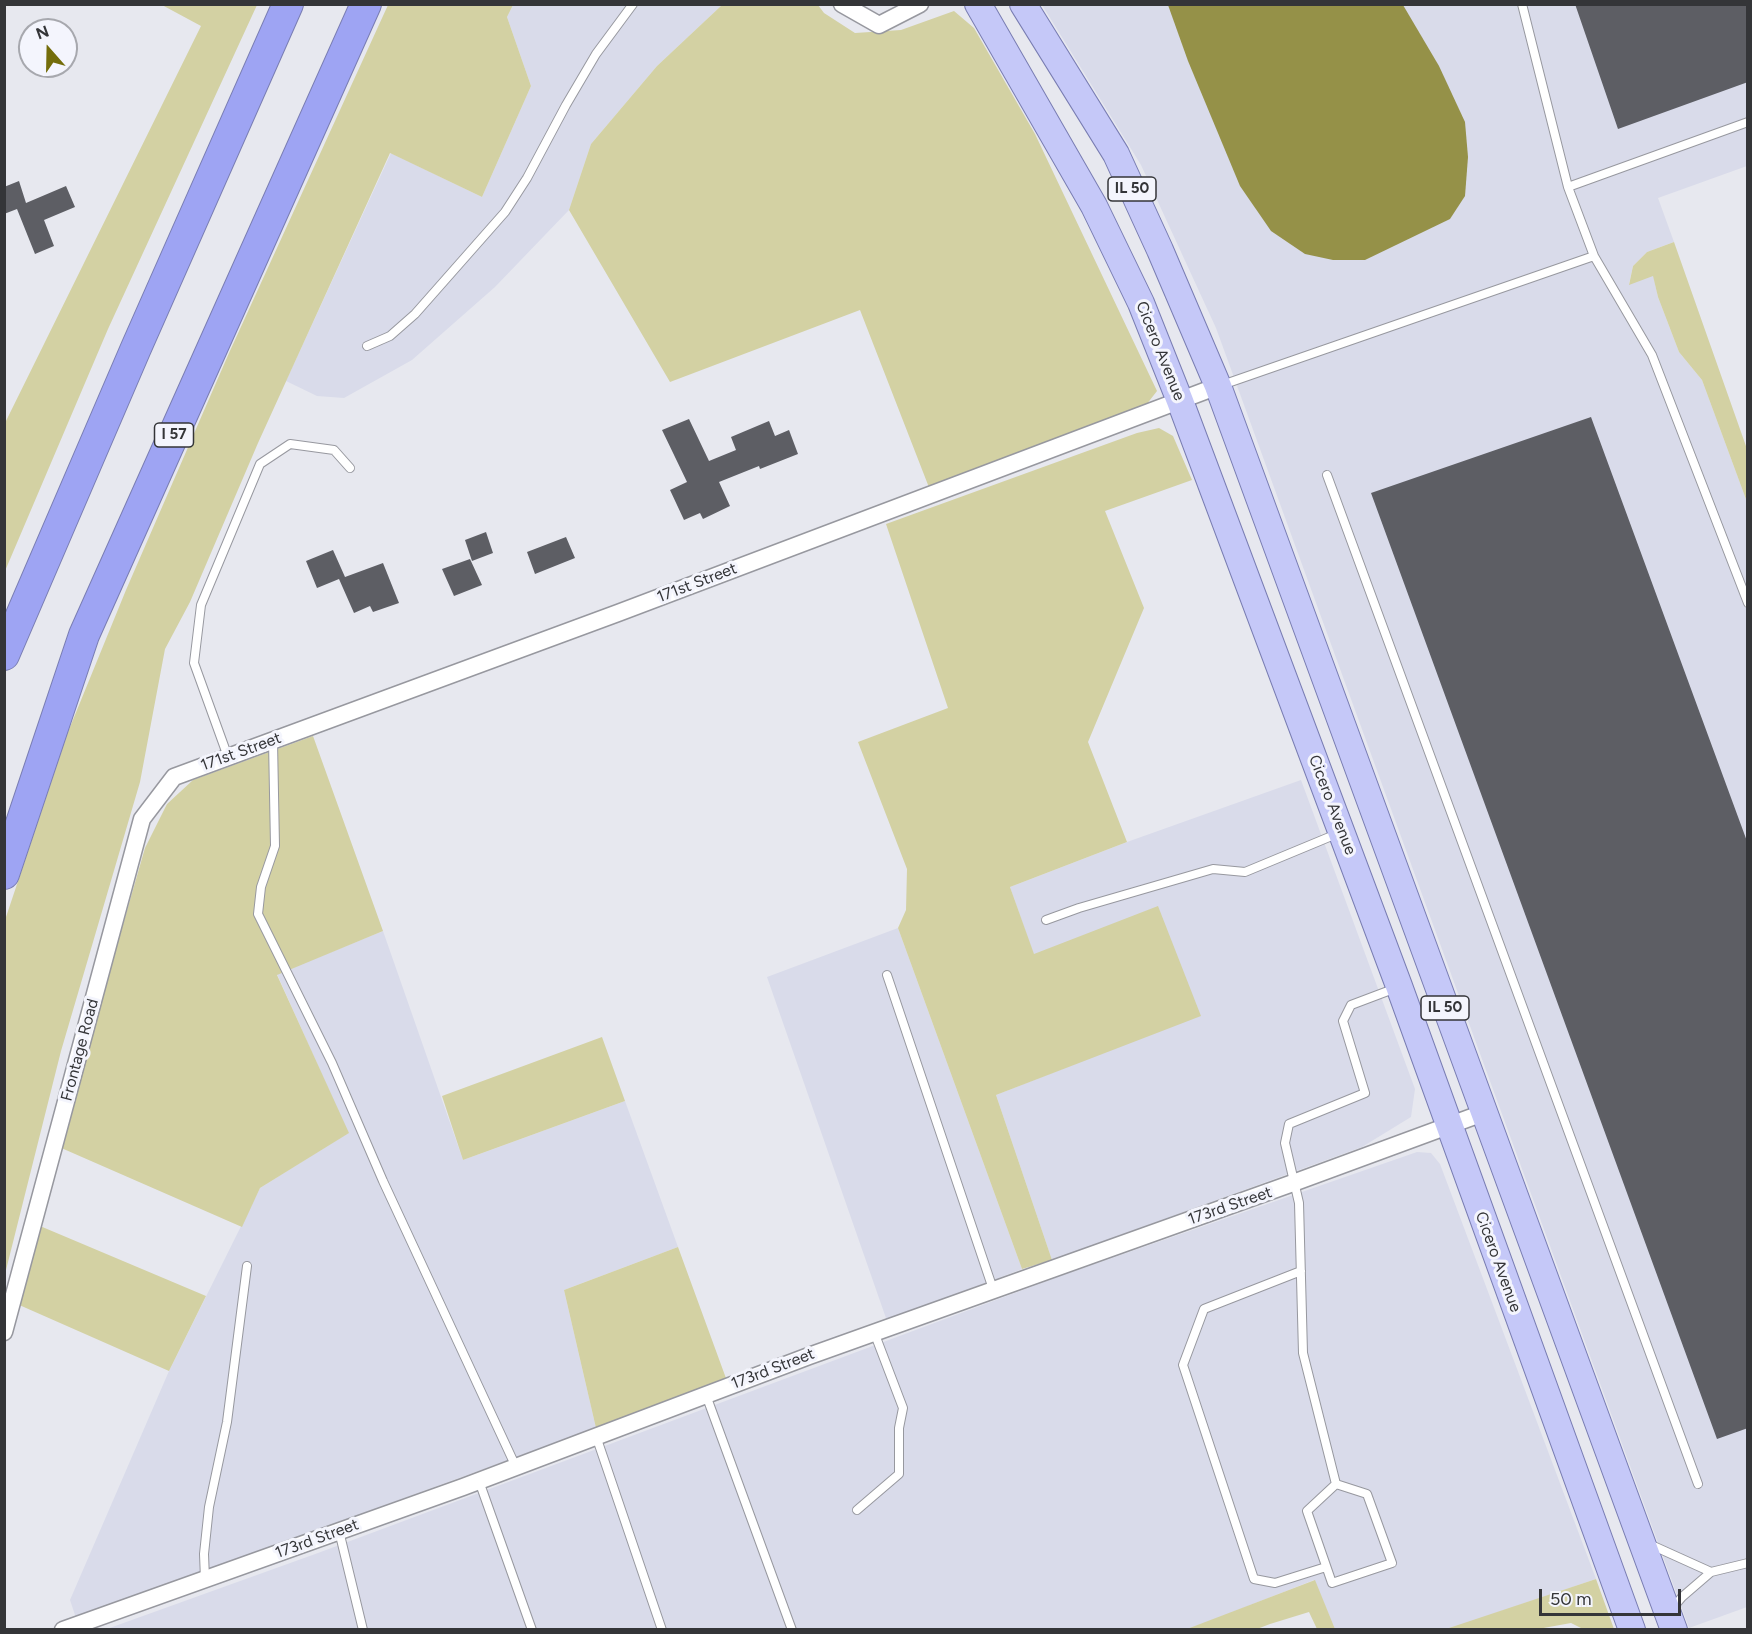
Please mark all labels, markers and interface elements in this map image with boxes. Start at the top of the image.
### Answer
north arrow [18,18,78,78]
text: N [33,21,51,44]
road number: IL 50 [1108,177,1156,201]
street label: Cicero Avenue [1131,299,1189,403]
road number: I 57 [154,423,194,447]
street label: 171st Street [654,559,740,607]
street label: 171st Street [198,729,284,775]
street label: Cicero Avenue [1304,752,1360,858]
road number: IL 50 [1421,996,1469,1020]
street label: Frontage Road [57,997,103,1103]
street label: 173rd Street [1186,1183,1274,1229]
street label: Cicero Avenue [1471,1209,1525,1315]
street label: 173rd Street [729,1344,817,1394]
street label: 173rd Street [273,1515,361,1563]
scale bar [1542,1577,1684,1615]
text: 50 m [1550,1588,1592,1610]

